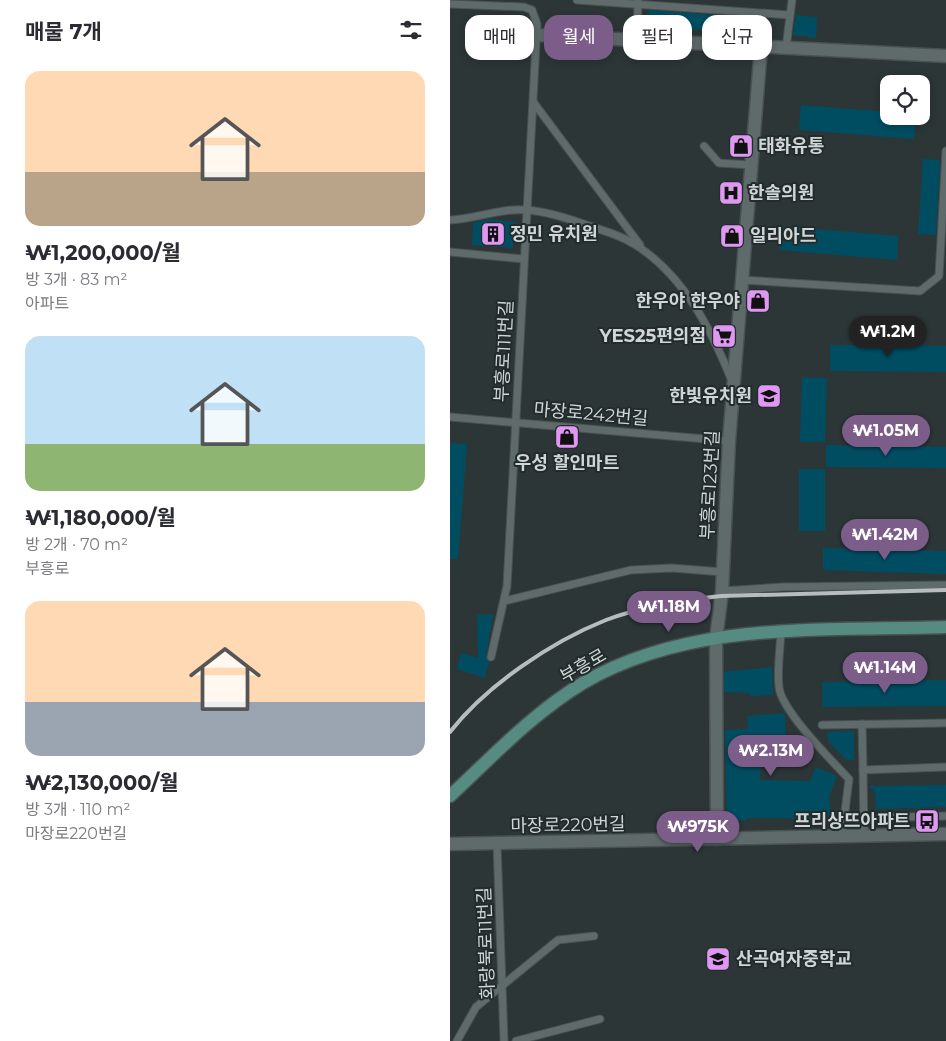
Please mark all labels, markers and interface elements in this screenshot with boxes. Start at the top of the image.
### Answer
chip: 매매 [465,15,534,60]
chip: 월세 [544,15,613,60]
chip: 필터 [623,15,692,60]
chip: 신규 [702,15,772,60]
icon: filters [397,16,425,44]
text: 매물 7개 [25,19,102,44]
map controls [880,75,930,125]
button: locate [880,75,930,125]
icon: home [180,104,270,194]
shop icon: 태화유통 [728,133,754,159]
place label: 태화유통 [758,135,824,157]
hospital icon: 한솔의원 [718,180,744,206]
place label: 한솔의원 [748,182,814,204]
building icon: 정민 유치원 [480,221,506,247]
place label: 정민 유치원 [510,223,598,245]
shop icon: 일리아드 [719,223,745,249]
place label: 일리아드 [750,225,816,247]
text: ₩1,200,000/월 [25,240,181,265]
text: 방 3개 · 83 m² [25,270,127,289]
shop icon: 한우야 한우야 [745,288,771,314]
place label: 한우야 한우야 [636,290,740,312]
text: 아파트 [25,294,69,313]
street label: 부흥로111번길 [490,299,518,403]
pin: ₩1.2M [853,316,923,358]
text: ₩1.2M [860,322,916,341]
supermarket icon: YES25편의점 [711,323,737,349]
place label: YES25편의점 [598,325,706,347]
icon: home [180,369,270,459]
school or university icon: 한빛유치원 [756,383,782,409]
place label: 한빛유치원 [669,385,752,407]
street label: 마장로242번길 [533,398,649,430]
pin: ₩1.05M [845,414,927,457]
text: ₩1.05M [853,421,919,440]
shop icon: 우성 할인마트 [554,424,580,450]
street label: 부흥로123번길 [696,430,724,540]
place label: 우성 할인마트 [515,452,619,474]
text: ₩1,180,000/월 [25,505,176,530]
pin: ₩1.42M [844,518,926,561]
text: ₩1.42M [852,525,918,544]
text: 방 2개 · 70 m² [25,535,128,554]
text: 부흥로 [25,559,69,578]
pin: ₩1.18M [628,590,710,633]
text: ₩1.18M [638,597,700,616]
icon: home [180,634,270,724]
street label: 부흥로 [556,644,610,688]
pin: ₩1.14M [844,652,926,694]
text: ₩1.14M [854,658,916,677]
pin: ₩2.13M [730,734,812,777]
text: ₩2.13M [739,741,803,760]
text: ₩2,130,000/월 [25,770,179,795]
text: 방 3개 · 110 m² [25,800,130,819]
bus stop icon: 프리상뜨아파트 [914,808,940,834]
pin: ₩975K [663,810,733,853]
place label: 프리상뜨아파트 [794,810,910,832]
street label: 마장로220번길 [510,813,626,837]
text: ₩975K [667,817,729,836]
text: 마장로220번길 [25,824,127,843]
street label: 화랑북로11번길 [473,886,499,1000]
school or university icon: 산곡여자중학교 [705,946,731,972]
place label: 산곡여자중학교 [736,948,852,970]

